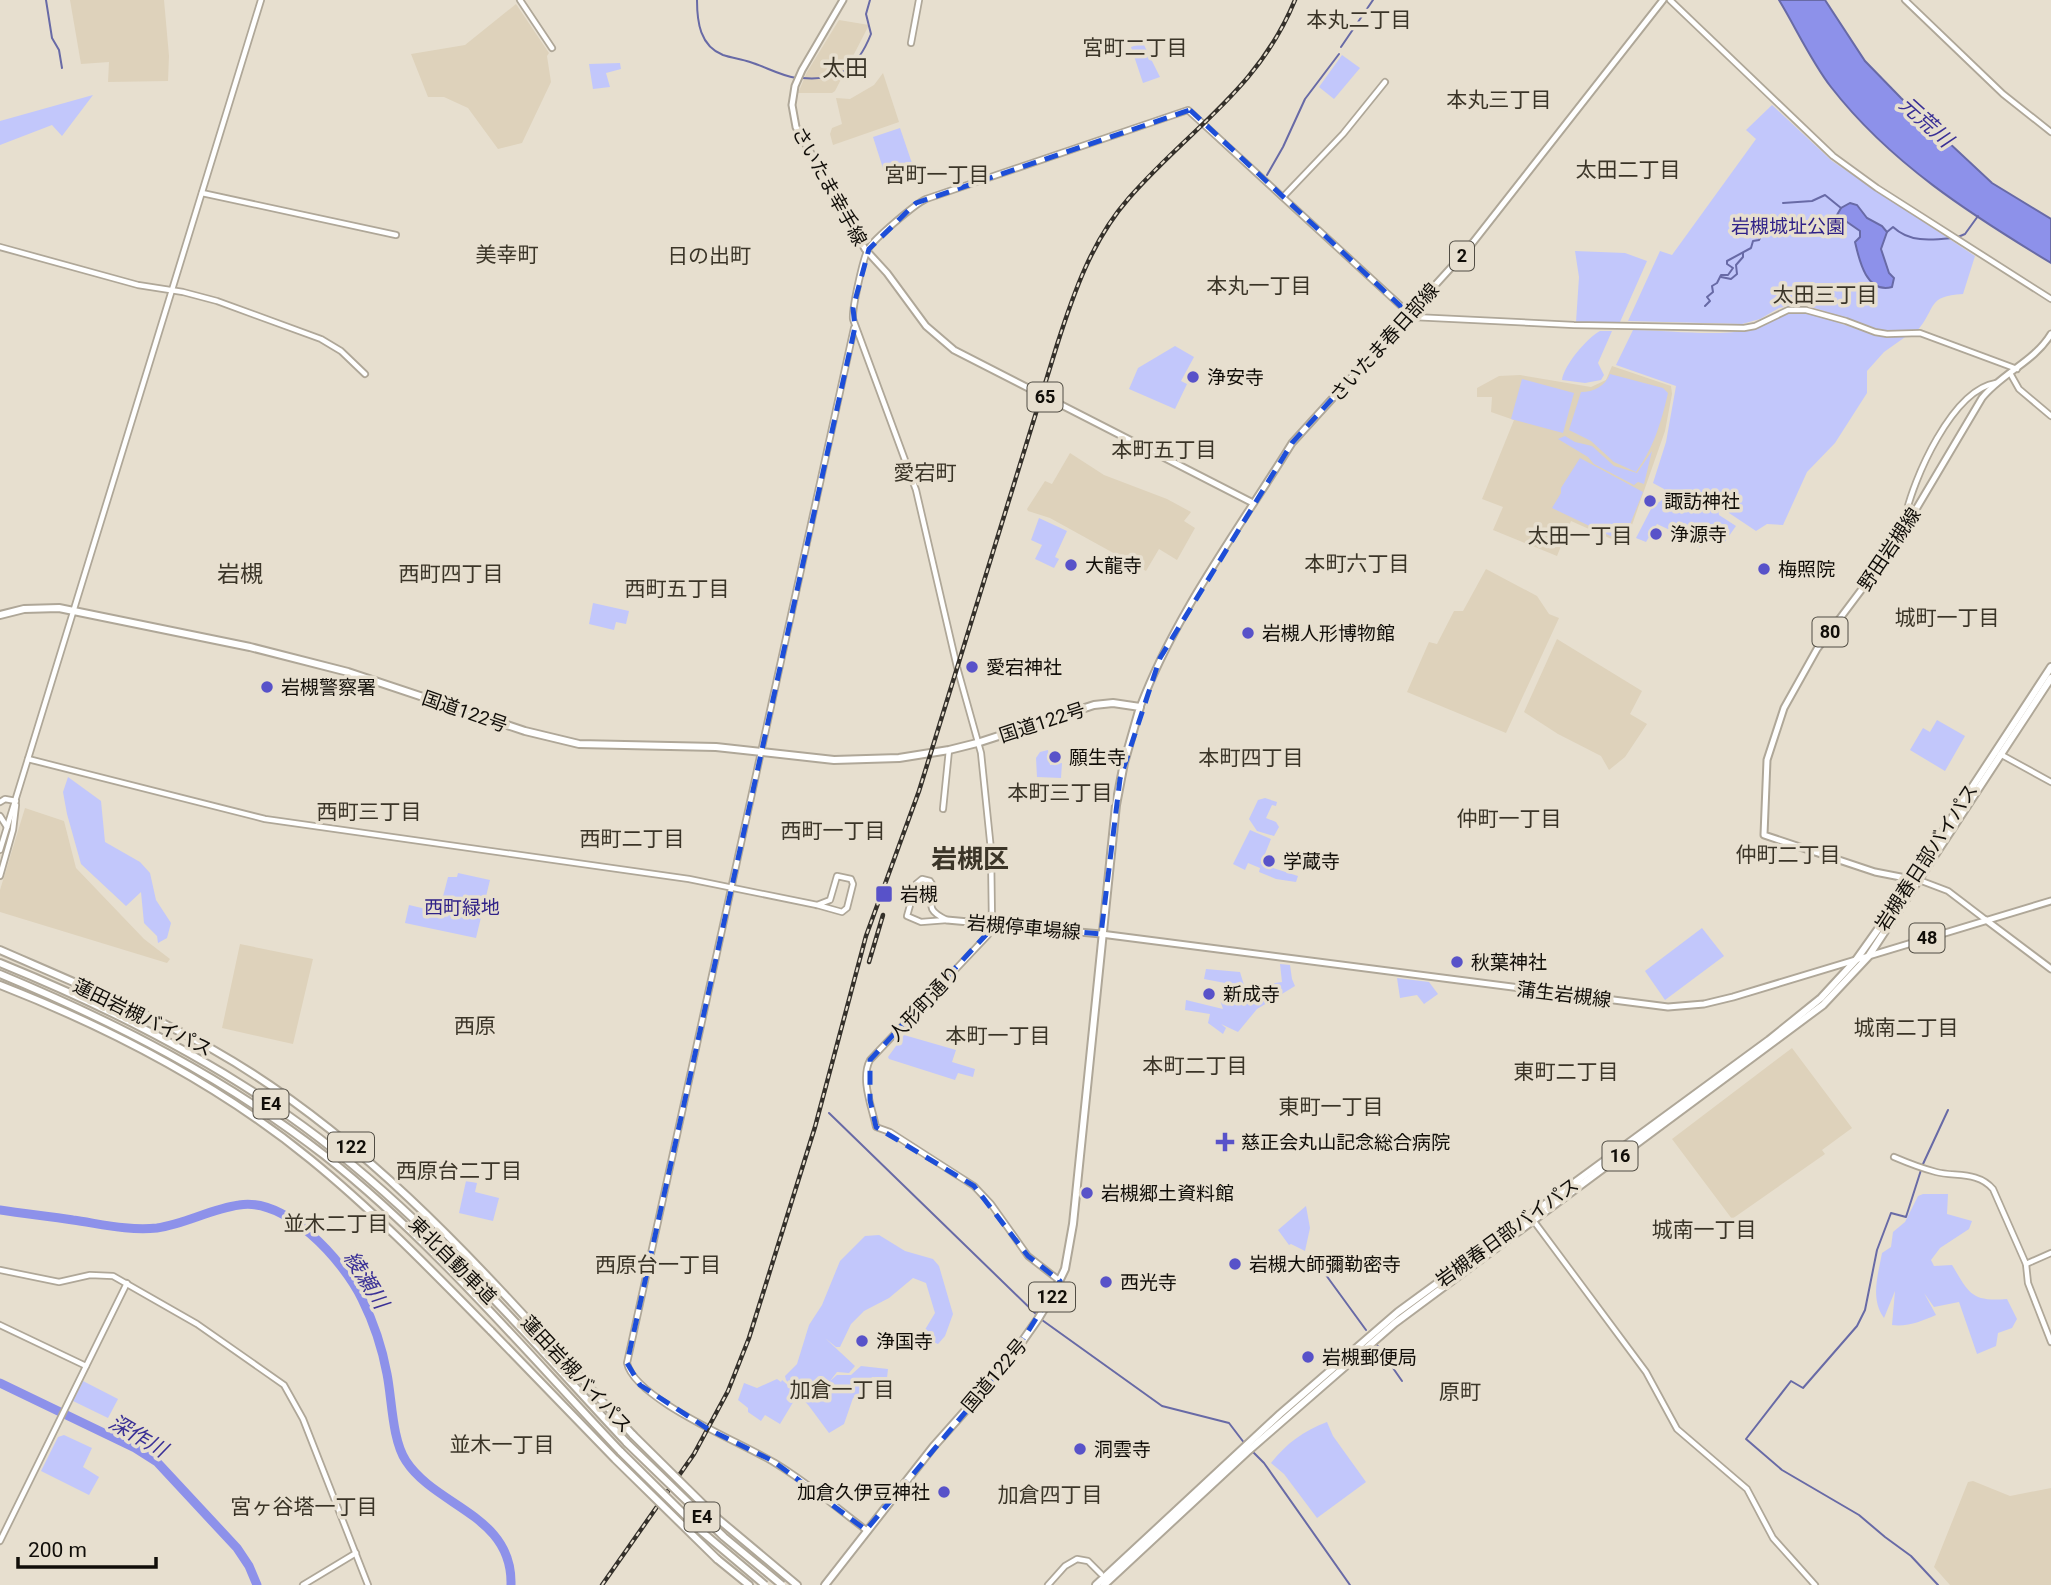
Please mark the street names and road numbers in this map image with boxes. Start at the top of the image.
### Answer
street label: さいたま幸手線 [787,123,872,250]
road number: 2 [1450,242,1474,270]
street label: さいたま春日部線 [1325,278,1444,406]
road number: 65 [1028,382,1062,412]
street label: 野田岩槻線 [1853,503,1926,595]
road number: 80 [1812,618,1848,646]
street label: 国道122号 [419,686,511,737]
street label: 国道122号 [996,698,1088,747]
street label: 岩槻春日部バイパス [1870,779,1983,935]
street label: 岩槻停車場線 [966,911,1082,944]
road number: 48 [1910,923,1944,953]
street label: 人形町通り [884,961,965,1046]
street label: 蓮田岩槻バイパス [70,974,216,1061]
street label: 蒲生岩槻線 [1515,977,1612,1012]
road number: E4 [254,1090,288,1119]
road number: 122 [328,1132,374,1162]
road number: 16 [1602,1142,1638,1170]
street label: 岩槻春日部バイパス [1432,1173,1583,1292]
street label: 東北自動車道 [404,1212,501,1309]
road number: 122 [1029,1282,1075,1312]
street label: 蓮田岩槻バイパス [517,1311,637,1438]
street label: 国道122号 [957,1334,1032,1417]
road number: E4 [684,1502,720,1532]

